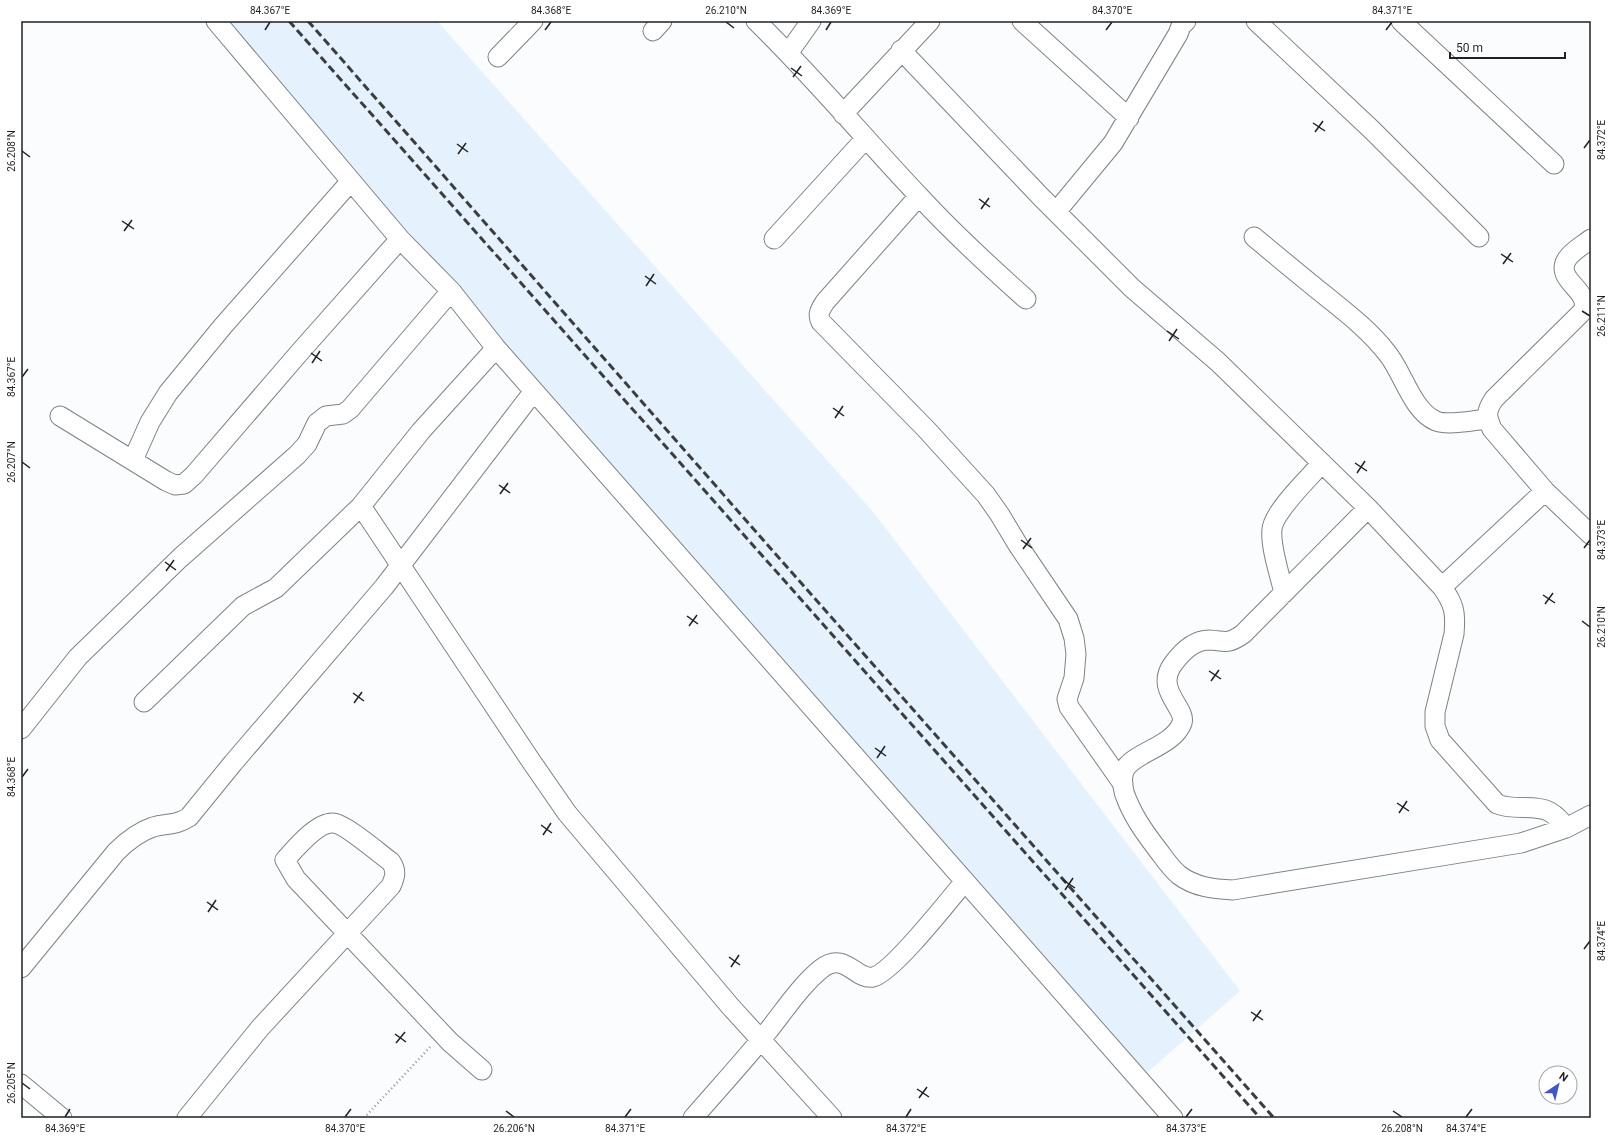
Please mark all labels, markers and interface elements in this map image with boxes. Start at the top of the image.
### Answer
text: 84.367°E [250,5,290,16]
text: 84.368°E [531,5,571,16]
text: 26.210°N [705,5,747,16]
text: 84.369°E [811,5,851,16]
text: 84.370°E [1092,5,1132,16]
text: 84.371°E [1372,5,1412,16]
scale bar [1450,34,1565,60]
text: 50 m [1456,41,1483,55]
text: 84.372°E [1596,120,1607,160]
text: 26.208°N [6,130,17,172]
text: 26.211°N [1596,295,1607,337]
text: 84.367°E [6,357,17,397]
text: 26.207°N [6,441,17,483]
text: 84.373°E [1596,520,1607,560]
text: 26.210°N [1596,606,1607,648]
text: 84.368°E [6,757,17,797]
text: 84.374°E [1596,921,1607,961]
text: 26.205°N [6,1062,17,1104]
north arrow [1538,1065,1578,1105]
text: N [1557,1070,1571,1085]
text: 84.369°E [45,1123,85,1134]
text: 84.370°E [325,1123,365,1134]
text: 26.206°N [493,1123,535,1134]
text: 84.371°E [605,1123,645,1134]
text: 84.372°E [886,1123,926,1134]
text: 84.373°E [1166,1123,1206,1134]
text: 26.208°N [1381,1123,1423,1134]
text: 84.374°E [1446,1123,1486,1134]

